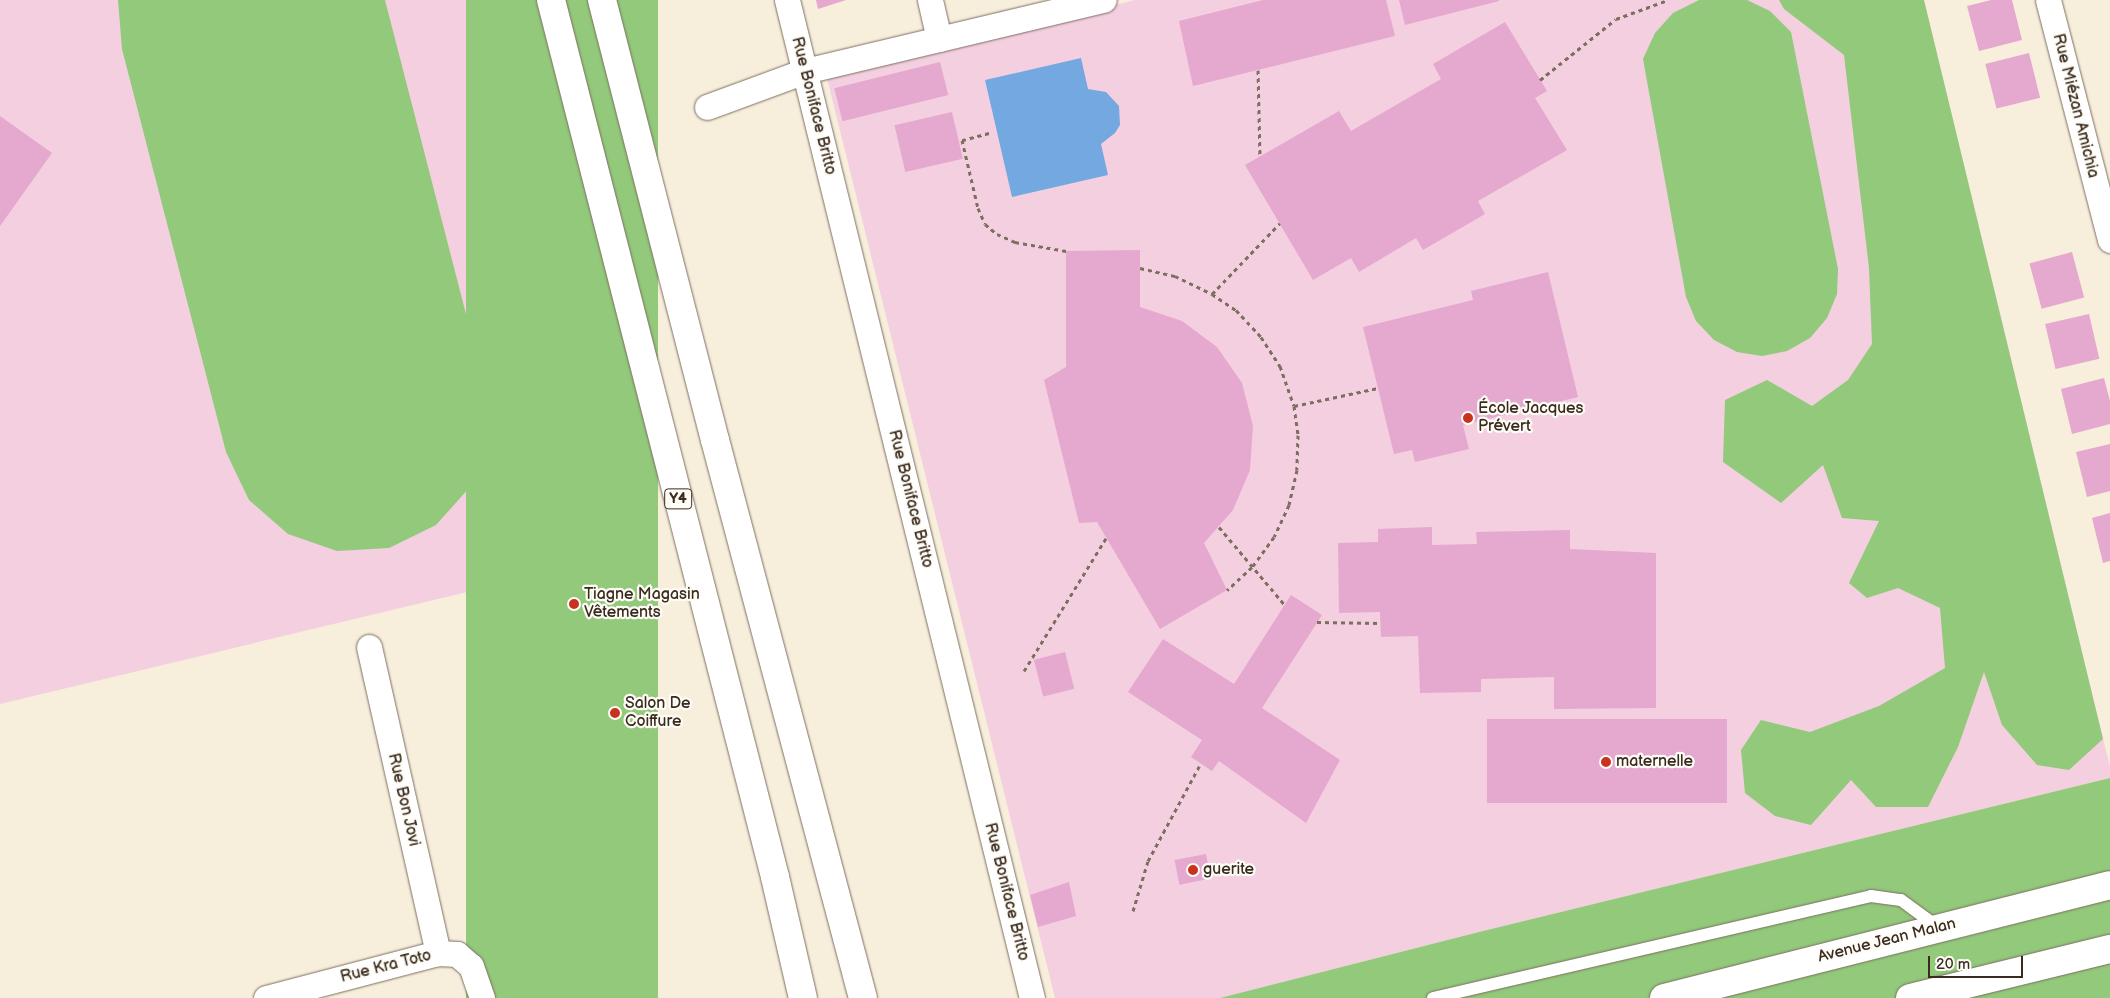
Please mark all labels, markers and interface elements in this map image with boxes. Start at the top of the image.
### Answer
street label: Rue Miézan Amichia [2048,32,2102,180]
street label: Rue Boniface Britto [787,35,839,177]
place label: École Jacques Prévert [1478,399,1584,437]
marker: École Jacques Prévert [1462,412,1474,424]
street label: Rue Boniface Britto [884,428,936,570]
road number: Y4 [663,486,693,512]
place label: Tiagne Magasin Vêtements [584,585,700,623]
marker: Tiagne Magasin Vêtements [568,598,580,610]
place label: Salon De Coiffure [625,694,691,732]
marker: Salon De Coiffure [609,707,621,719]
street label: Rue Bon Jovi [383,751,423,849]
place label: maternelle [1616,752,1693,772]
marker: maternelle [1600,756,1612,768]
street label: Rue Boniface Britto [980,821,1032,963]
place label: guerite [1203,860,1254,880]
marker: guerite [1187,864,1199,876]
street label: Avenue Jean Malan [1816,914,1958,968]
street label: Rue Kra Toto [338,946,434,988]
scale bar [1930,946,2025,978]
text: 20 m [1936,955,1970,974]

